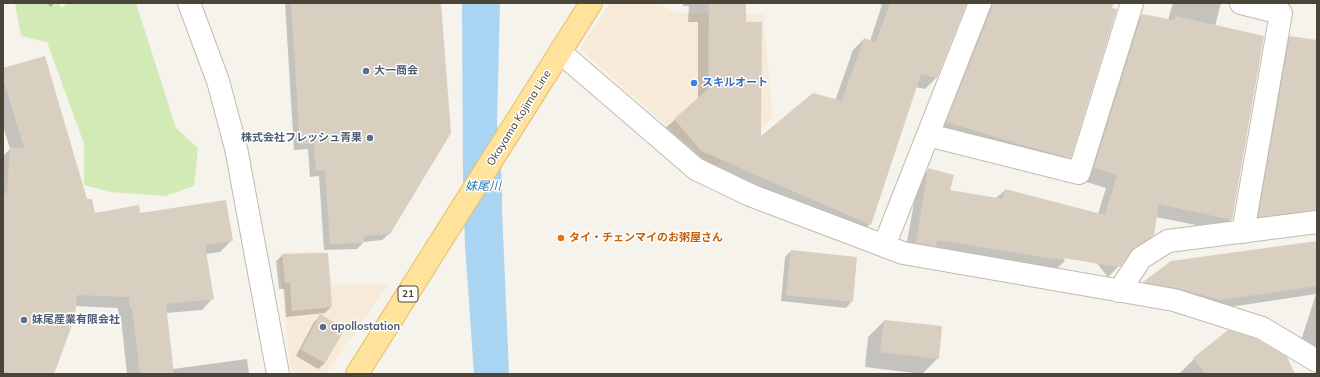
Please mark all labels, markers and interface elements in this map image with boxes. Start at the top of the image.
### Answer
place label: 大一商会 [374,64,418,78]
marker: 大一商会 [361,66,371,76]
street label: Okayama Kojima Line [484,68,554,168]
place label: スキルオート [702,76,768,90]
marker: スキルオート [689,78,699,88]
place label: 株式会社フレッシュ青果 [241,131,362,145]
marker: 株式会社フレッシュ青果 [365,133,375,143]
water label: 妹尾川 [465,179,501,193]
place label: タイ・チェンマイのお粥屋さん [569,231,723,245]
marker: タイ・チェンマイのお粥屋さん [556,233,566,243]
road number: 21 [398,286,418,302]
place label: 妹尾産業有限会社 [32,313,120,327]
marker: 妹尾産業有限会社 [19,315,29,325]
place label: apollostation [331,320,400,334]
marker: apollostation [318,322,328,332]

